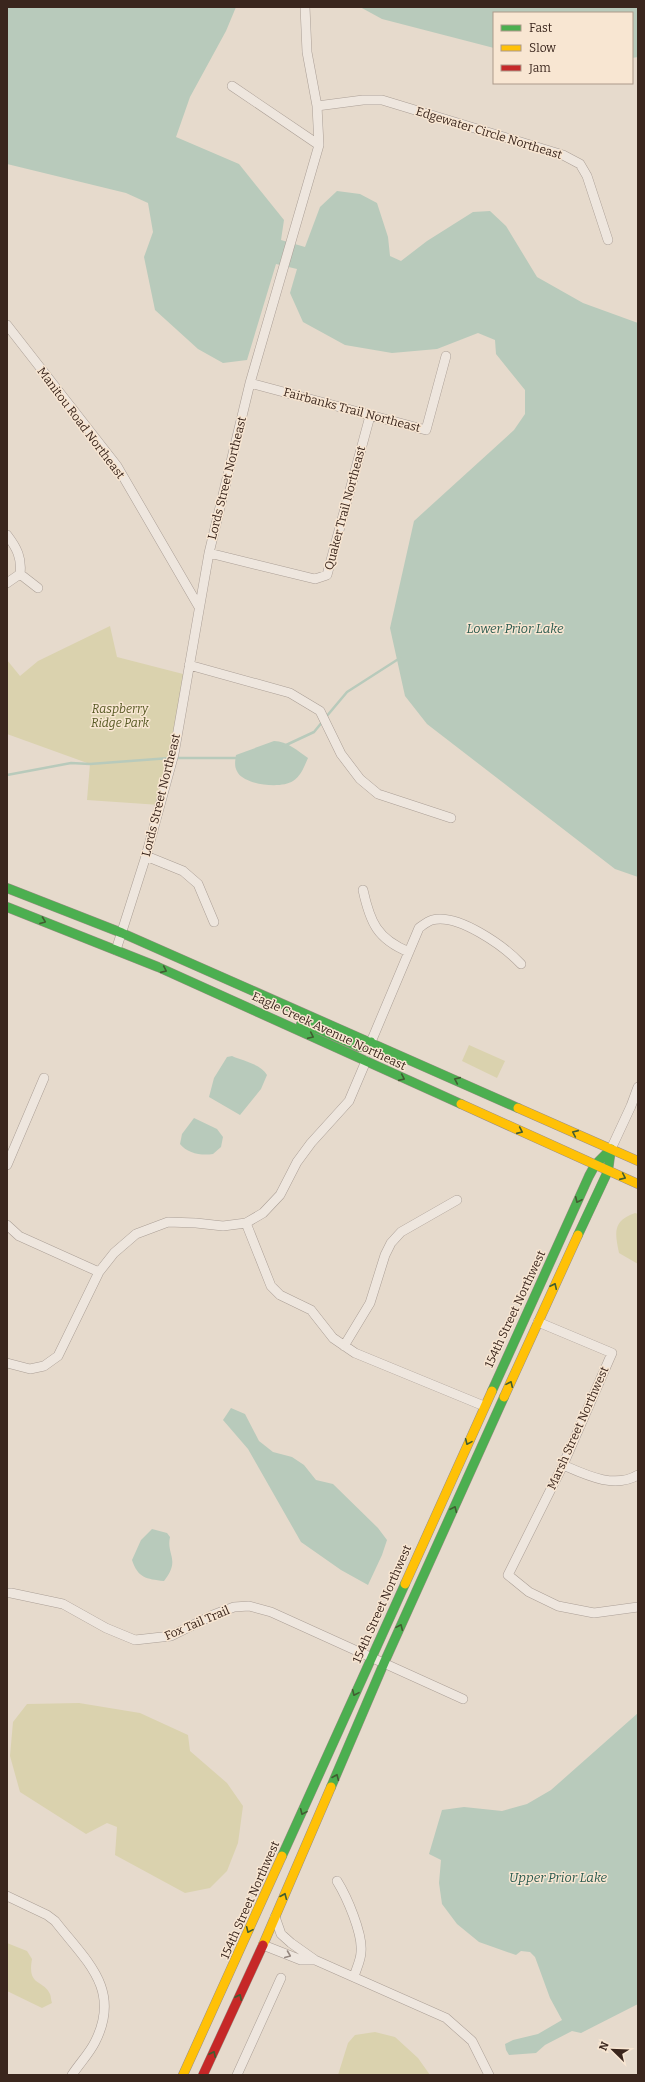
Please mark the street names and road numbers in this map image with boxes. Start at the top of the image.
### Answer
street label: Edgewater Circle Northeast [414,104,565,162]
street label: Manitou Road Northeast [34,364,128,482]
street label: Fairbanks Trail Northeast [282,385,423,435]
street label: Lords Street Northeast [205,414,249,541]
street label: Quaker Trail Northeast [322,444,368,571]
street label: Lords Street Northeast [139,731,183,858]
street label: Eagle Creek Avenue Northeast [250,989,409,1073]
street label: 154th Street Northwest [482,1248,549,1370]
street label: Marsh Street Northwest [545,1364,612,1492]
street label: 154th Street Northwest [350,1542,415,1665]
street label: Fox Tail Trail [162,1603,232,1643]
street label: 154th Street Northwest [218,1838,283,1961]

